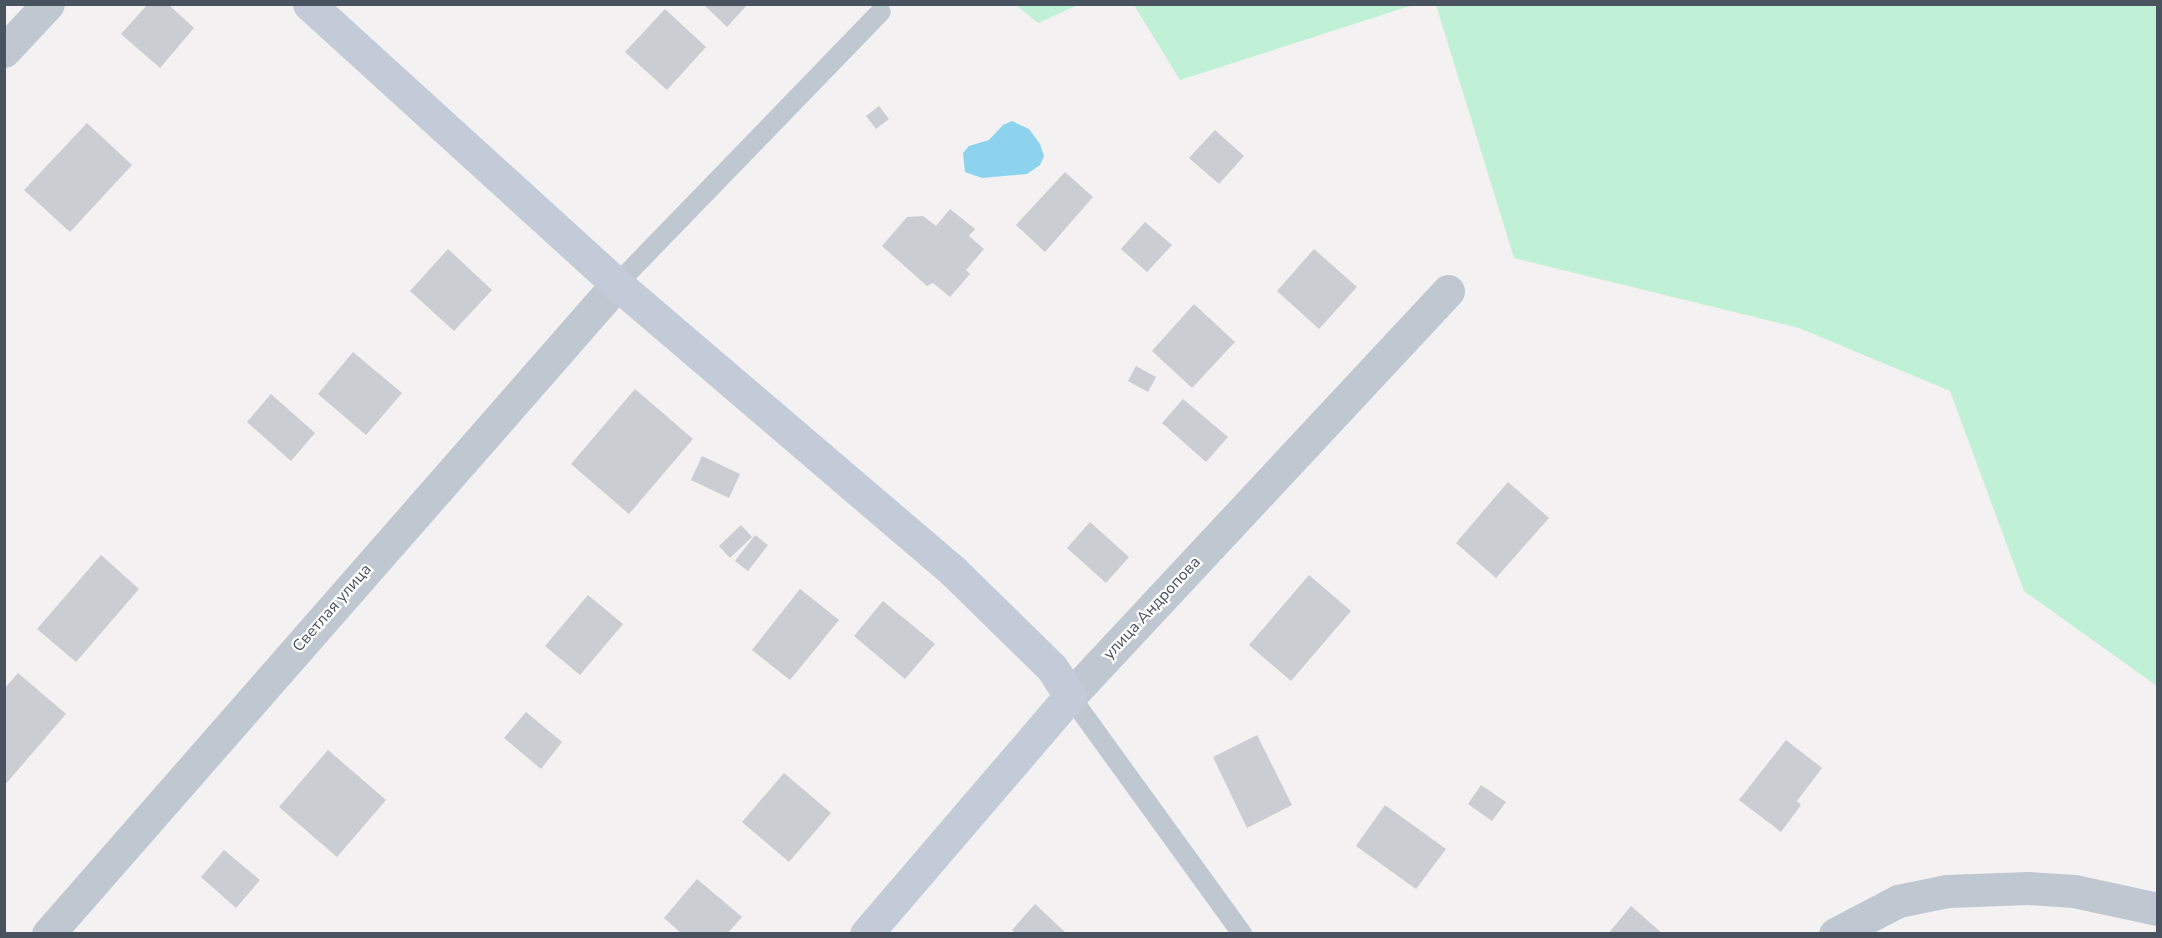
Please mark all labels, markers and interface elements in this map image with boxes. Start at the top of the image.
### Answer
street label: улица Андропова [1099,553,1205,663]
street label: Светлая улица [289,560,375,656]

